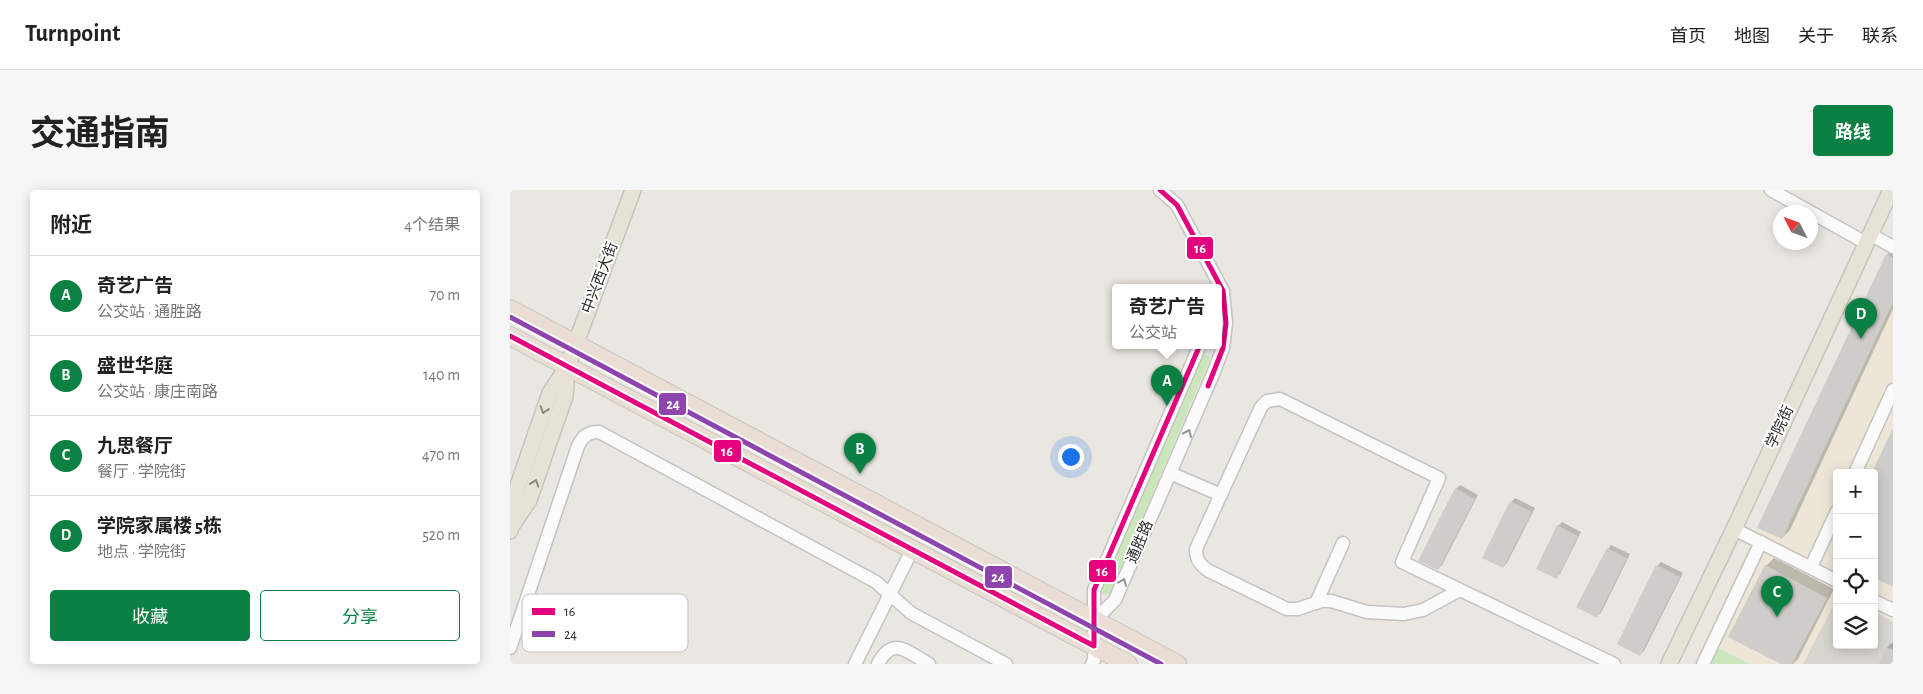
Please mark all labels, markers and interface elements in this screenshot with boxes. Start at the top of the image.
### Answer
text: Turnpoint [25,22,120,46]
text: 首页 [1670,28,1706,46]
text: 地图 [1734,28,1770,46]
text: 关于 [1798,28,1834,46]
text: 联系 [1862,28,1898,46]
button: 路线 [1813,105,1893,156]
text: 交通指南 [30,117,170,152]
north arrow [1773,205,1818,250]
text: 附近 [50,215,92,236]
text: 4个结果 [404,217,460,233]
line badge: 16 [1186,236,1214,260]
street label: 中兴西大街 [579,240,620,316]
text: 16 [1194,242,1206,256]
text: 奇艺广告 [97,277,173,296]
popup [1112,284,1222,349]
text: A [61,287,71,303]
text: 70 m [429,287,460,303]
text: 奇艺广告 [1129,298,1205,317]
pin: D [1845,298,1877,339]
text: 公交站 · 通胜路 [97,304,202,320]
text: 公交站 [1129,325,1177,341]
text: 盛世华庭 [97,357,173,376]
pin: A [1151,365,1183,406]
text: B [61,367,71,383]
text: 140 m [423,367,460,383]
text: 公交站 · 康庄南路 [97,384,218,400]
line badge: 24 [658,392,687,416]
text: 24 [666,398,680,412]
street label: 学院街 [1763,403,1796,451]
one-way arrow [540,405,550,413]
one-way arrow [1181,429,1192,438]
pin: B [844,433,876,474]
text: 九思餐厅 [97,437,173,456]
line badge: 16 [713,439,742,463]
your location [1058,444,1084,470]
text: 16 [721,445,733,459]
text: C [62,447,70,463]
text: 470 m [422,447,460,463]
text: 餐厅 · 学院街 [97,464,186,480]
map controls [1833,469,1878,649]
button: + [1833,469,1878,514]
one-way arrow [529,479,539,487]
button: − [1833,514,1878,559]
text: 学院家属楼 5栋 [97,517,222,536]
street label: 通胜路 [1123,518,1156,566]
text: D [61,527,71,543]
text: 520 m [422,527,460,543]
text: 地点 · 学院街 [97,544,186,560]
line badge: 16 [1088,559,1117,583]
button: locate [1833,559,1878,604]
line badge: 24 [984,565,1013,589]
text: 16 [1096,565,1108,579]
text: 24 [991,571,1005,585]
pin: C [1761,576,1793,617]
one-way arrow [1117,578,1128,587]
button: 收藏 [50,590,250,641]
button: 分享 [260,590,460,641]
legend [522,594,688,652]
button: layers [1833,604,1878,649]
text: 16 [564,605,575,619]
text: 24 [564,628,577,642]

